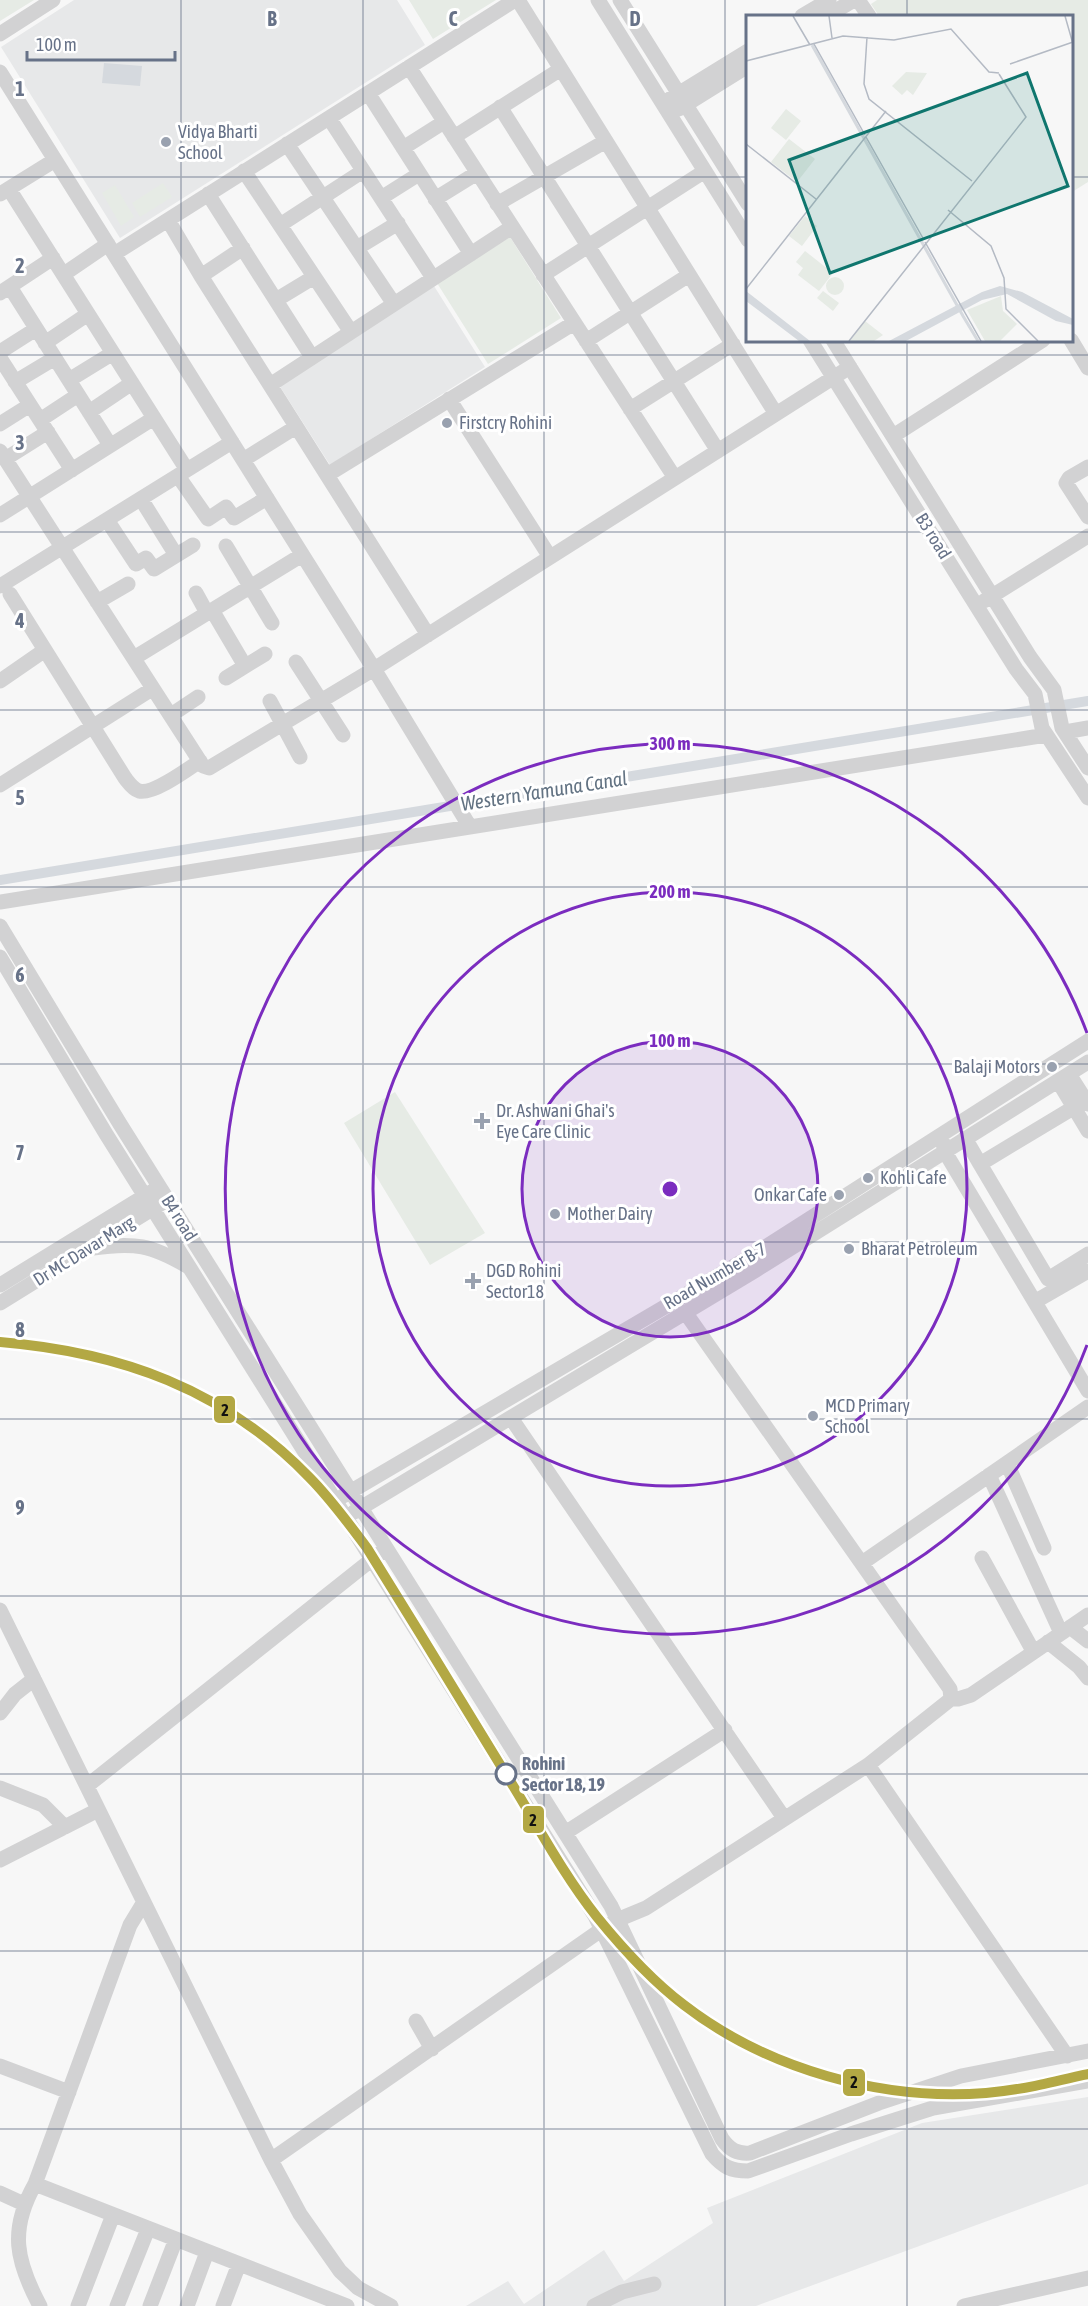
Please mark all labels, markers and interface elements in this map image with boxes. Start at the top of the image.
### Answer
text: B [267,7,277,30]
text: C [449,7,458,30]
text: D [629,7,641,30]
inset map [746,15,1073,342]
scale bar [27,24,176,62]
text: 100 m [36,34,77,55]
text: 1 [15,77,25,100]
place label: Vidya Bharti School [178,121,258,163]
marker: Vidya Bharti School [159,135,173,149]
text: 2 [15,254,25,277]
place label: Firstcry Rohini [459,412,552,433]
marker: Firstcry Rohini [440,416,454,430]
text: 3 [15,431,25,454]
street label: B3 road [911,509,956,563]
text: 4 [14,609,25,632]
text: 300 m [650,733,690,754]
water label: Western Yamuna Canal [459,766,629,815]
text: 5 [15,786,25,809]
text: 200 m [650,881,690,902]
text: 6 [15,963,25,986]
text: 100 m [650,1030,690,1051]
place label: Balaji Motors [954,1056,1040,1077]
marker: Balaji Motors [1045,1060,1059,1074]
place label: Dr. Ashwani Ghai's Eye Care Clinic [496,1100,615,1142]
marker: Dr. Ashwani Ghai's Eye Care Clinic [473,1112,491,1130]
text: 7 [15,1141,25,1164]
place label: Kohli Cafe [880,1167,947,1188]
marker: Kohli Cafe [861,1171,875,1185]
centre of rings [660,1179,680,1199]
place label: Onkar Cafe [754,1184,827,1205]
marker: Onkar Cafe [832,1188,846,1202]
street label: B4 road [157,1191,202,1245]
place label: Mother Dairy [567,1203,653,1224]
marker: Mother Dairy [548,1207,562,1221]
street label: Dr MC Davar Marg [29,1211,138,1290]
street label: Road Number B-7 [660,1238,770,1313]
place label: Bharat Petroleum [861,1238,978,1259]
marker: Bharat Petroleum [842,1242,856,1256]
place label: DGD Rohini Sector18 [486,1260,561,1302]
marker: DGD Rohini Sector18 [464,1272,482,1290]
text: 8 [15,1318,25,1341]
line badge: 2 [213,1395,236,1424]
place label: MCD Primary School [825,1395,910,1437]
text: 2 [221,1401,229,1419]
marker: MCD Primary School [806,1409,820,1423]
text: 9 [15,1496,25,1519]
place label: Rohini Sector 18, 19 [522,1753,605,1795]
marker: Rohini Sector 18, 19 [495,1763,517,1785]
line badge: 2 [522,1805,545,1834]
text: 2 [529,1811,537,1829]
line badge: 2 [842,2068,866,2097]
text: 2 [850,2073,858,2091]

